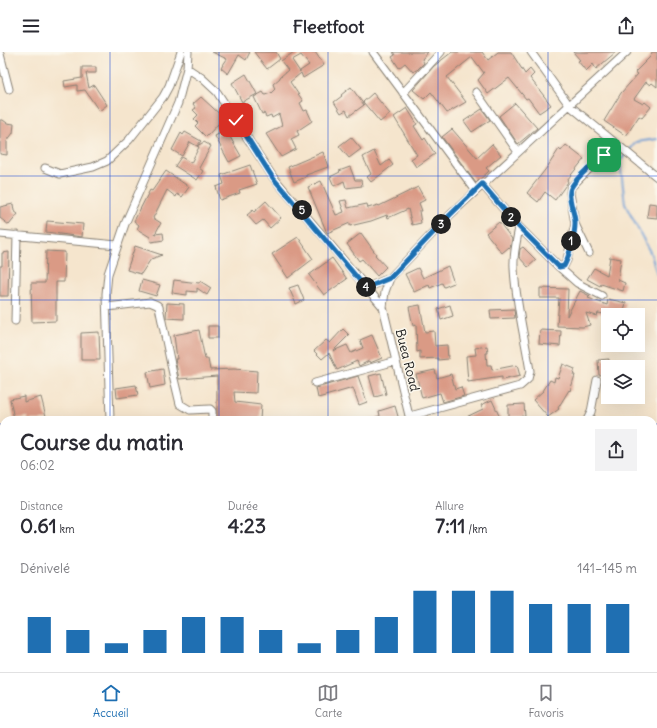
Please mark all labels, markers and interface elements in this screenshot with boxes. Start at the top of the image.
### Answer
icon: menu [20,15,42,37]
text: Fleetfoot [293,15,364,38]
icon: share [615,15,637,37]
pin [219,103,253,137]
icon: check [225,109,247,131]
pin [587,138,621,172]
icon: arrive [593,144,615,166]
pin: 5 [292,200,312,220]
text: 5 [299,203,305,217]
pin: 2 [501,207,521,227]
text: 2 [508,210,514,224]
pin: 3 [431,214,451,234]
text: 3 [438,217,444,231]
pin: 1 [561,231,581,251]
text: 1 [569,234,573,248]
pin: 4 [356,277,376,297]
text: 4 [363,280,369,294]
map controls [601,308,645,404]
button: locate [601,308,645,352]
street label: Buea Road [392,327,424,394]
button: layers [601,360,645,404]
text: Course du matin [20,428,184,456]
button: share [595,429,637,471]
text: 06:02 [20,457,55,474]
text: Distance [20,499,63,513]
text: Durée [228,499,258,513]
text: Allure [435,499,464,513]
text: 0.61 [20,513,57,538]
text: 4:23 [228,513,266,538]
text: 7:11 [435,513,466,538]
text: km [57,522,75,536]
text: /km [466,522,487,536]
text: Dénivelé [20,560,70,577]
text: 141–145 m [577,560,637,577]
tab: Accueil [93,682,129,720]
tab: Carte [315,682,342,720]
tab: Favoris [528,682,564,720]

